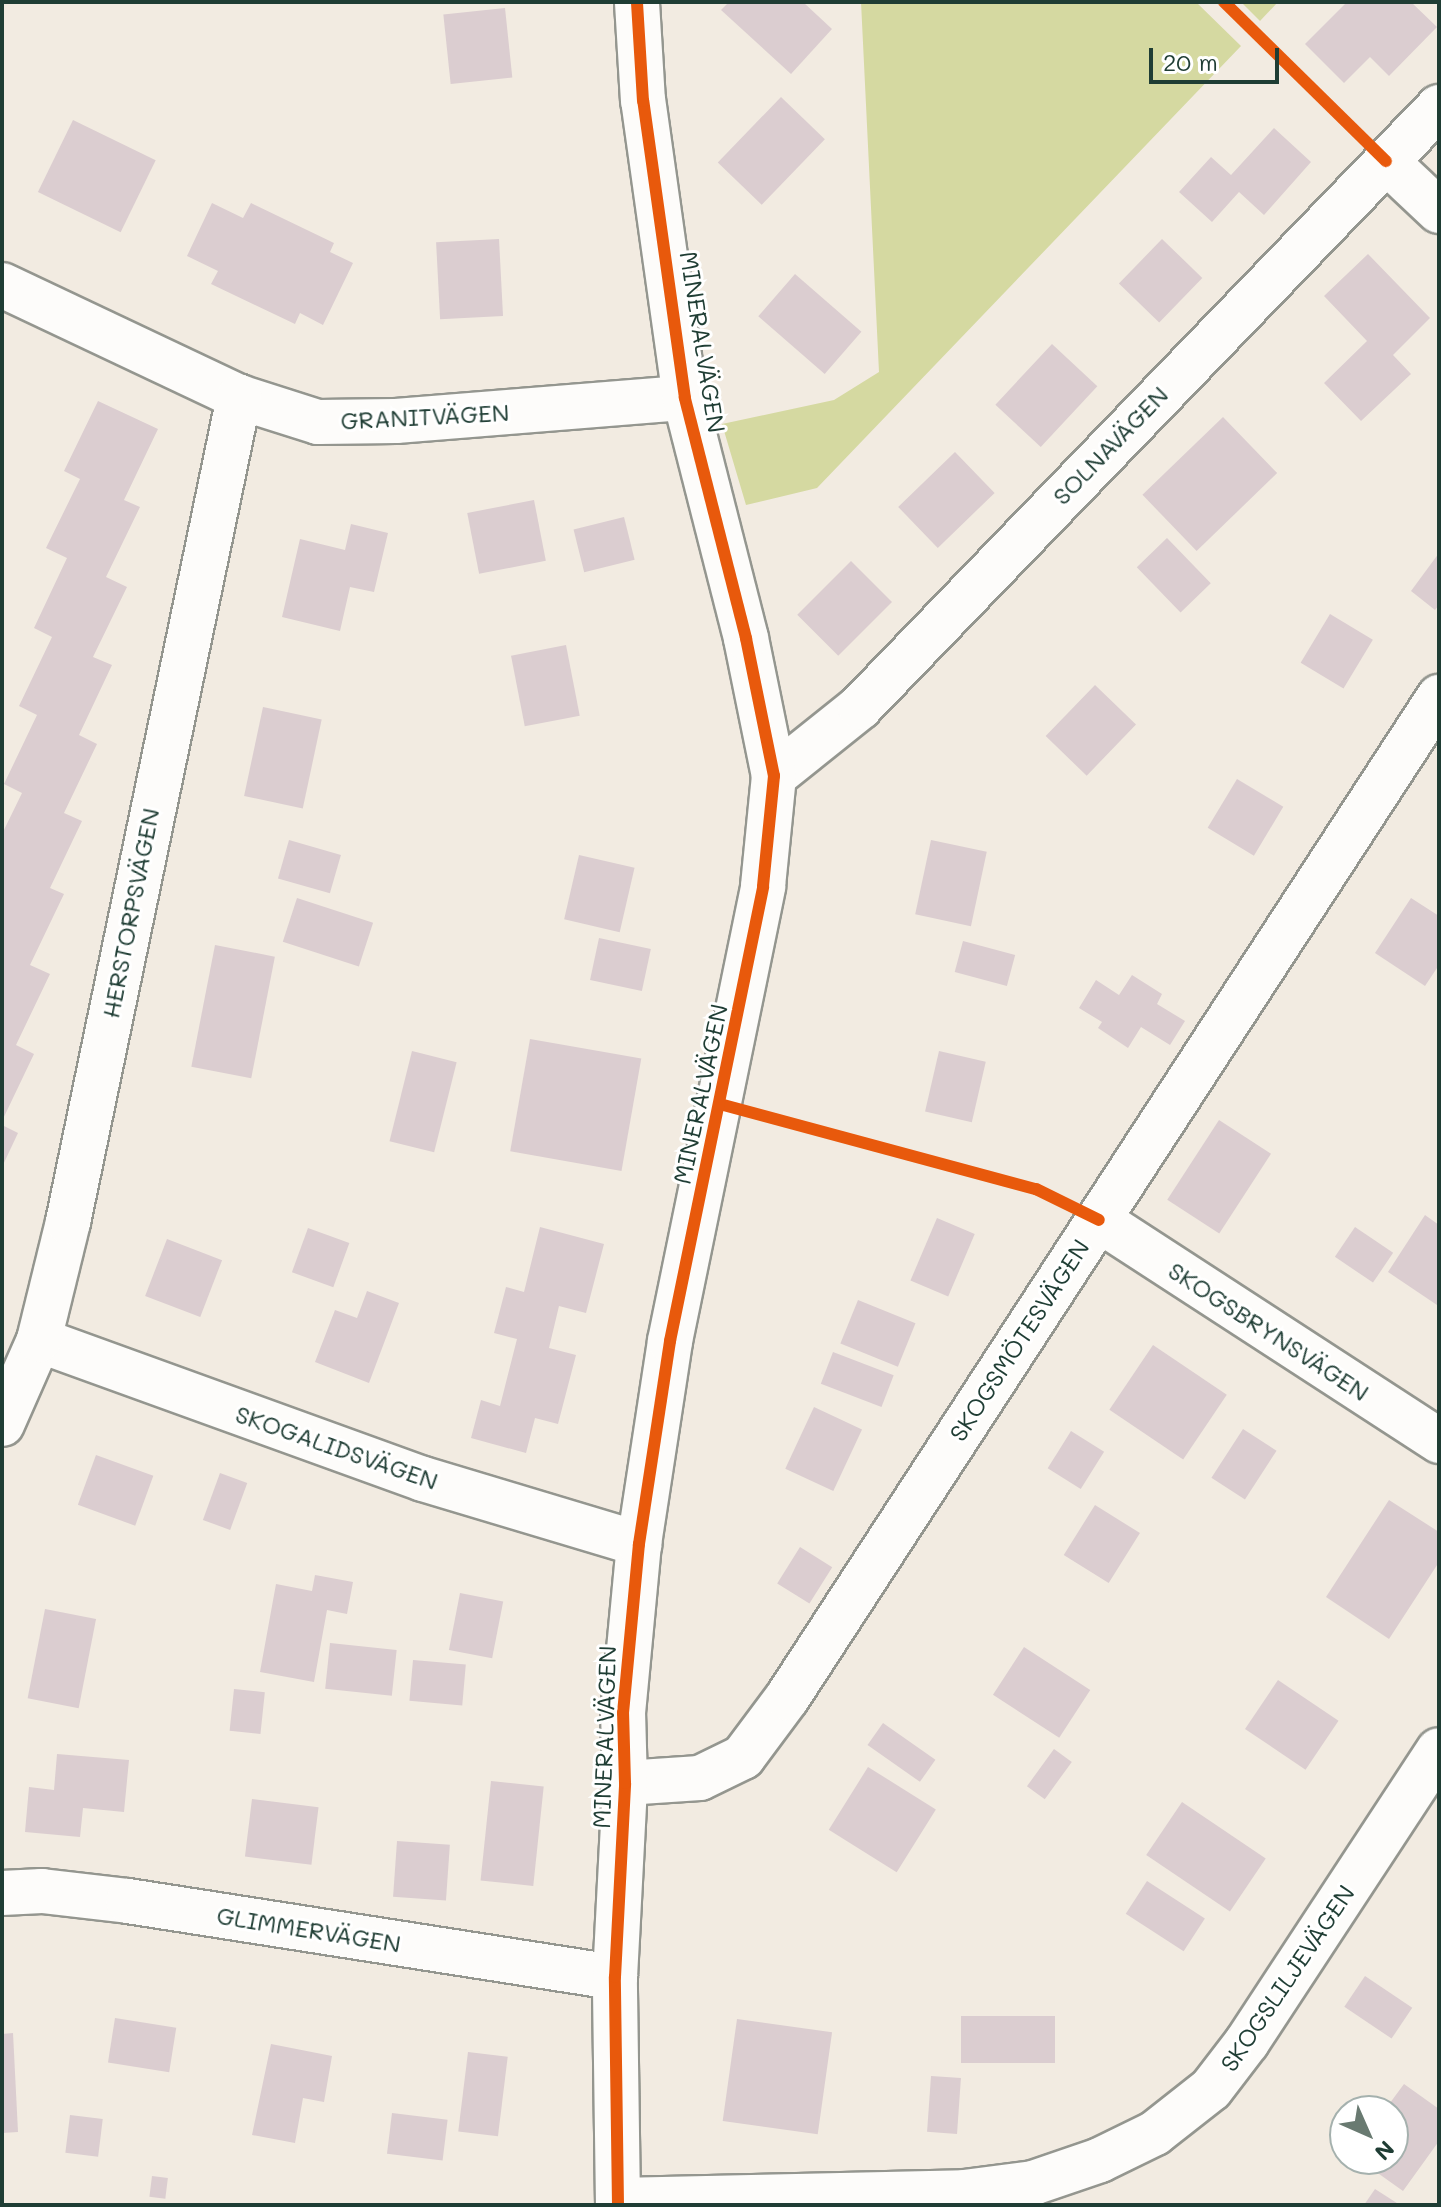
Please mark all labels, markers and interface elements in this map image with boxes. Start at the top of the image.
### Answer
scale bar [1153,32,1283,82]
text: 20 m [1163,46,1218,77]
street label: MINERALVÄGEN [674,249,732,435]
street label: SOLNAVÄGEN [1046,380,1174,510]
street label: GRANITVÄGEN [340,397,510,435]
street label: HERSTORPSVÄGEN [96,806,164,1020]
street label: MINERALVÄGEN [667,1001,733,1187]
street label: SKOGSMÖTESVÄGEN [943,1234,1095,1446]
street label: SKOGSBRYNSVÄGEN [1163,1255,1375,1407]
street label: SKOGALIDSVÄGEN [232,1399,442,1495]
street label: MINERALVÄGEN [586,1645,622,1829]
street label: SKOGSLILJEVÄGEN [1214,1879,1360,2077]
street label: GLIMMERVÄGEN [215,1900,403,1958]
north arrow [1329,2095,1409,2175]
text: N [1369,2135,1401,2167]

